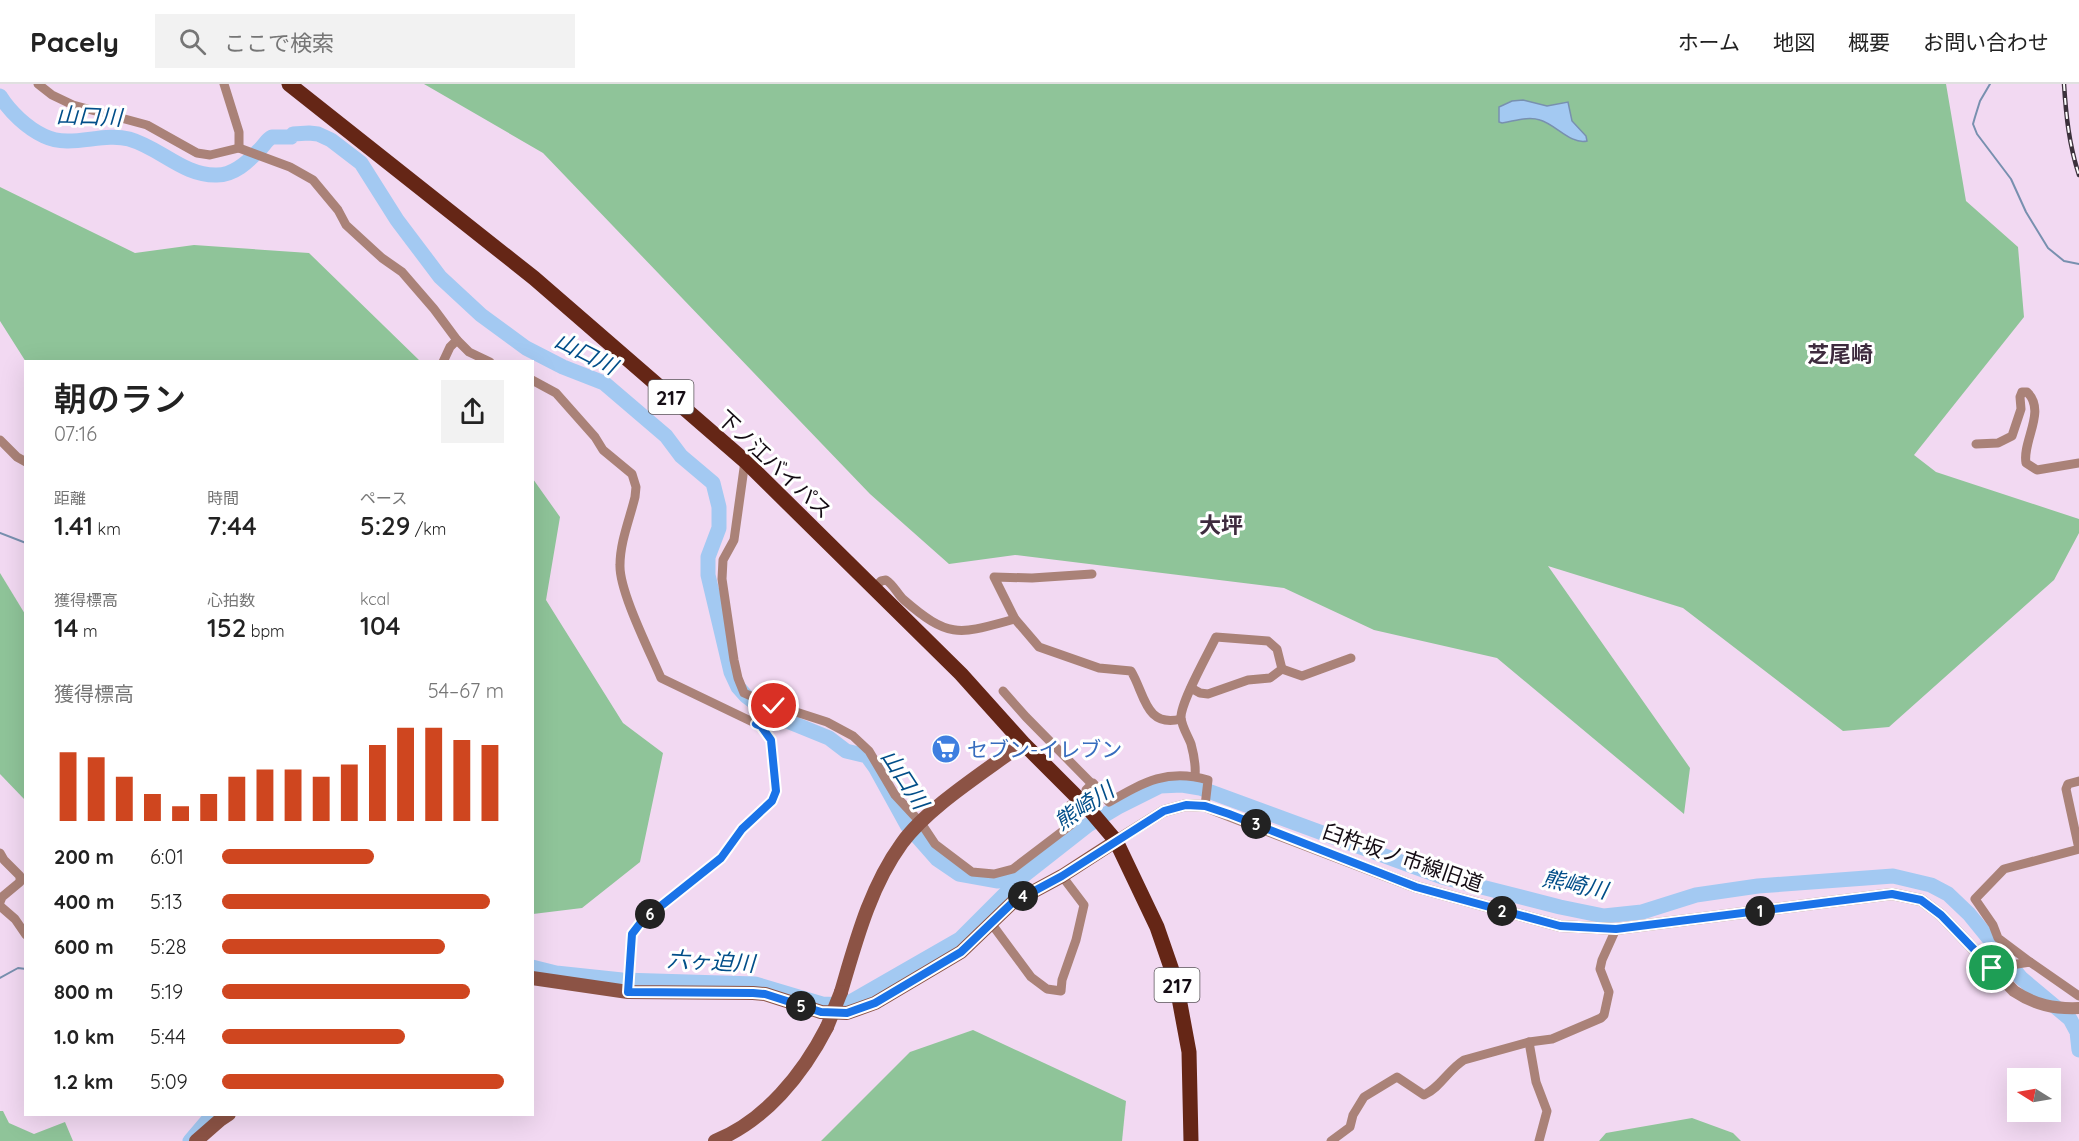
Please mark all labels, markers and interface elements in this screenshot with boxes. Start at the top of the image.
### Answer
search box [155,14,575,68]
text: Pacely [30,24,119,59]
icon: search [176,25,209,58]
text: ここで検索 [224,29,334,57]
text: ホーム [1678,29,1740,55]
text: 地図 [1773,29,1815,55]
text: 概要 [1848,29,1890,55]
text: お問い合わせ [1923,29,2049,55]
water label: 山口川 [56,101,124,131]
water label: 山口川 [550,326,624,381]
district label: 芝尾崎 [1807,340,1873,368]
text: 朝のラン [54,378,186,419]
button: share [441,380,504,443]
road number: 217 [648,380,694,414]
street label: 下ノ江バイパス [713,405,837,523]
text: 07:16 [54,421,97,446]
text: 距離 [54,488,86,508]
text: 時間 [207,488,239,508]
text: ペース [360,488,407,508]
text: 1.41 [54,509,93,542]
text: 7:44 [207,509,257,542]
text: 5:29 [360,509,410,542]
district label: 大坪 [1199,511,1243,539]
text: km [93,519,121,539]
text: /km [410,519,446,539]
text: kcal [360,589,390,609]
text: 獲得標高 [54,590,118,610]
text: 心拍数 [207,590,255,610]
text: 104 [360,609,401,642]
text: 14 [54,611,79,644]
text: 152 [207,611,246,644]
text: m [79,621,98,641]
text: bpm [246,621,285,641]
text: 54–67 m [428,678,504,703]
pin [748,680,799,731]
text: 獲得標高 [54,681,134,706]
icon: check [757,689,790,722]
supermarket icon: セブン-イレブン [930,733,962,765]
place label: セブン-イレブン [967,736,1122,762]
water label: 山口川 [875,744,936,816]
water label: 熊崎川 [1049,775,1121,836]
pin: 3 [1241,809,1271,839]
text: 3 [1252,814,1260,834]
street label: 臼杵坂ノ市線旧道 [1319,817,1487,897]
text: 200 m [54,844,114,869]
text: 6:01 [150,844,184,869]
water label: 熊崎川 [1540,863,1612,905]
pin: 4 [1008,881,1038,911]
text: 4 [1018,886,1028,906]
text: 400 m [54,889,114,914]
text: 5:13 [150,889,183,914]
pin: 2 [1487,896,1517,926]
pin: 1 [1745,896,1775,926]
pin: 6 [635,899,665,929]
text: 2 [1497,901,1507,921]
text: 1 [1757,901,1763,921]
text: 6 [646,904,654,924]
text: 600 m [54,934,114,959]
text: 5:28 [150,934,187,959]
pin [1966,942,2017,993]
water label: 六ヶ迫川 [666,945,758,977]
icon: arrive [1975,951,2008,984]
road number: 217 [1154,968,1200,1002]
text: 800 m [54,979,114,1004]
text: 5:19 [150,979,183,1004]
pin: 5 [786,991,816,1021]
text: 5 [796,996,806,1016]
text: 1.0 km [54,1024,114,1049]
text: 5:44 [150,1024,186,1049]
north arrow [2007,1068,2061,1122]
map controls [2007,1068,2061,1122]
text: 1.2 km [54,1069,114,1094]
text: 5:09 [150,1069,188,1094]

